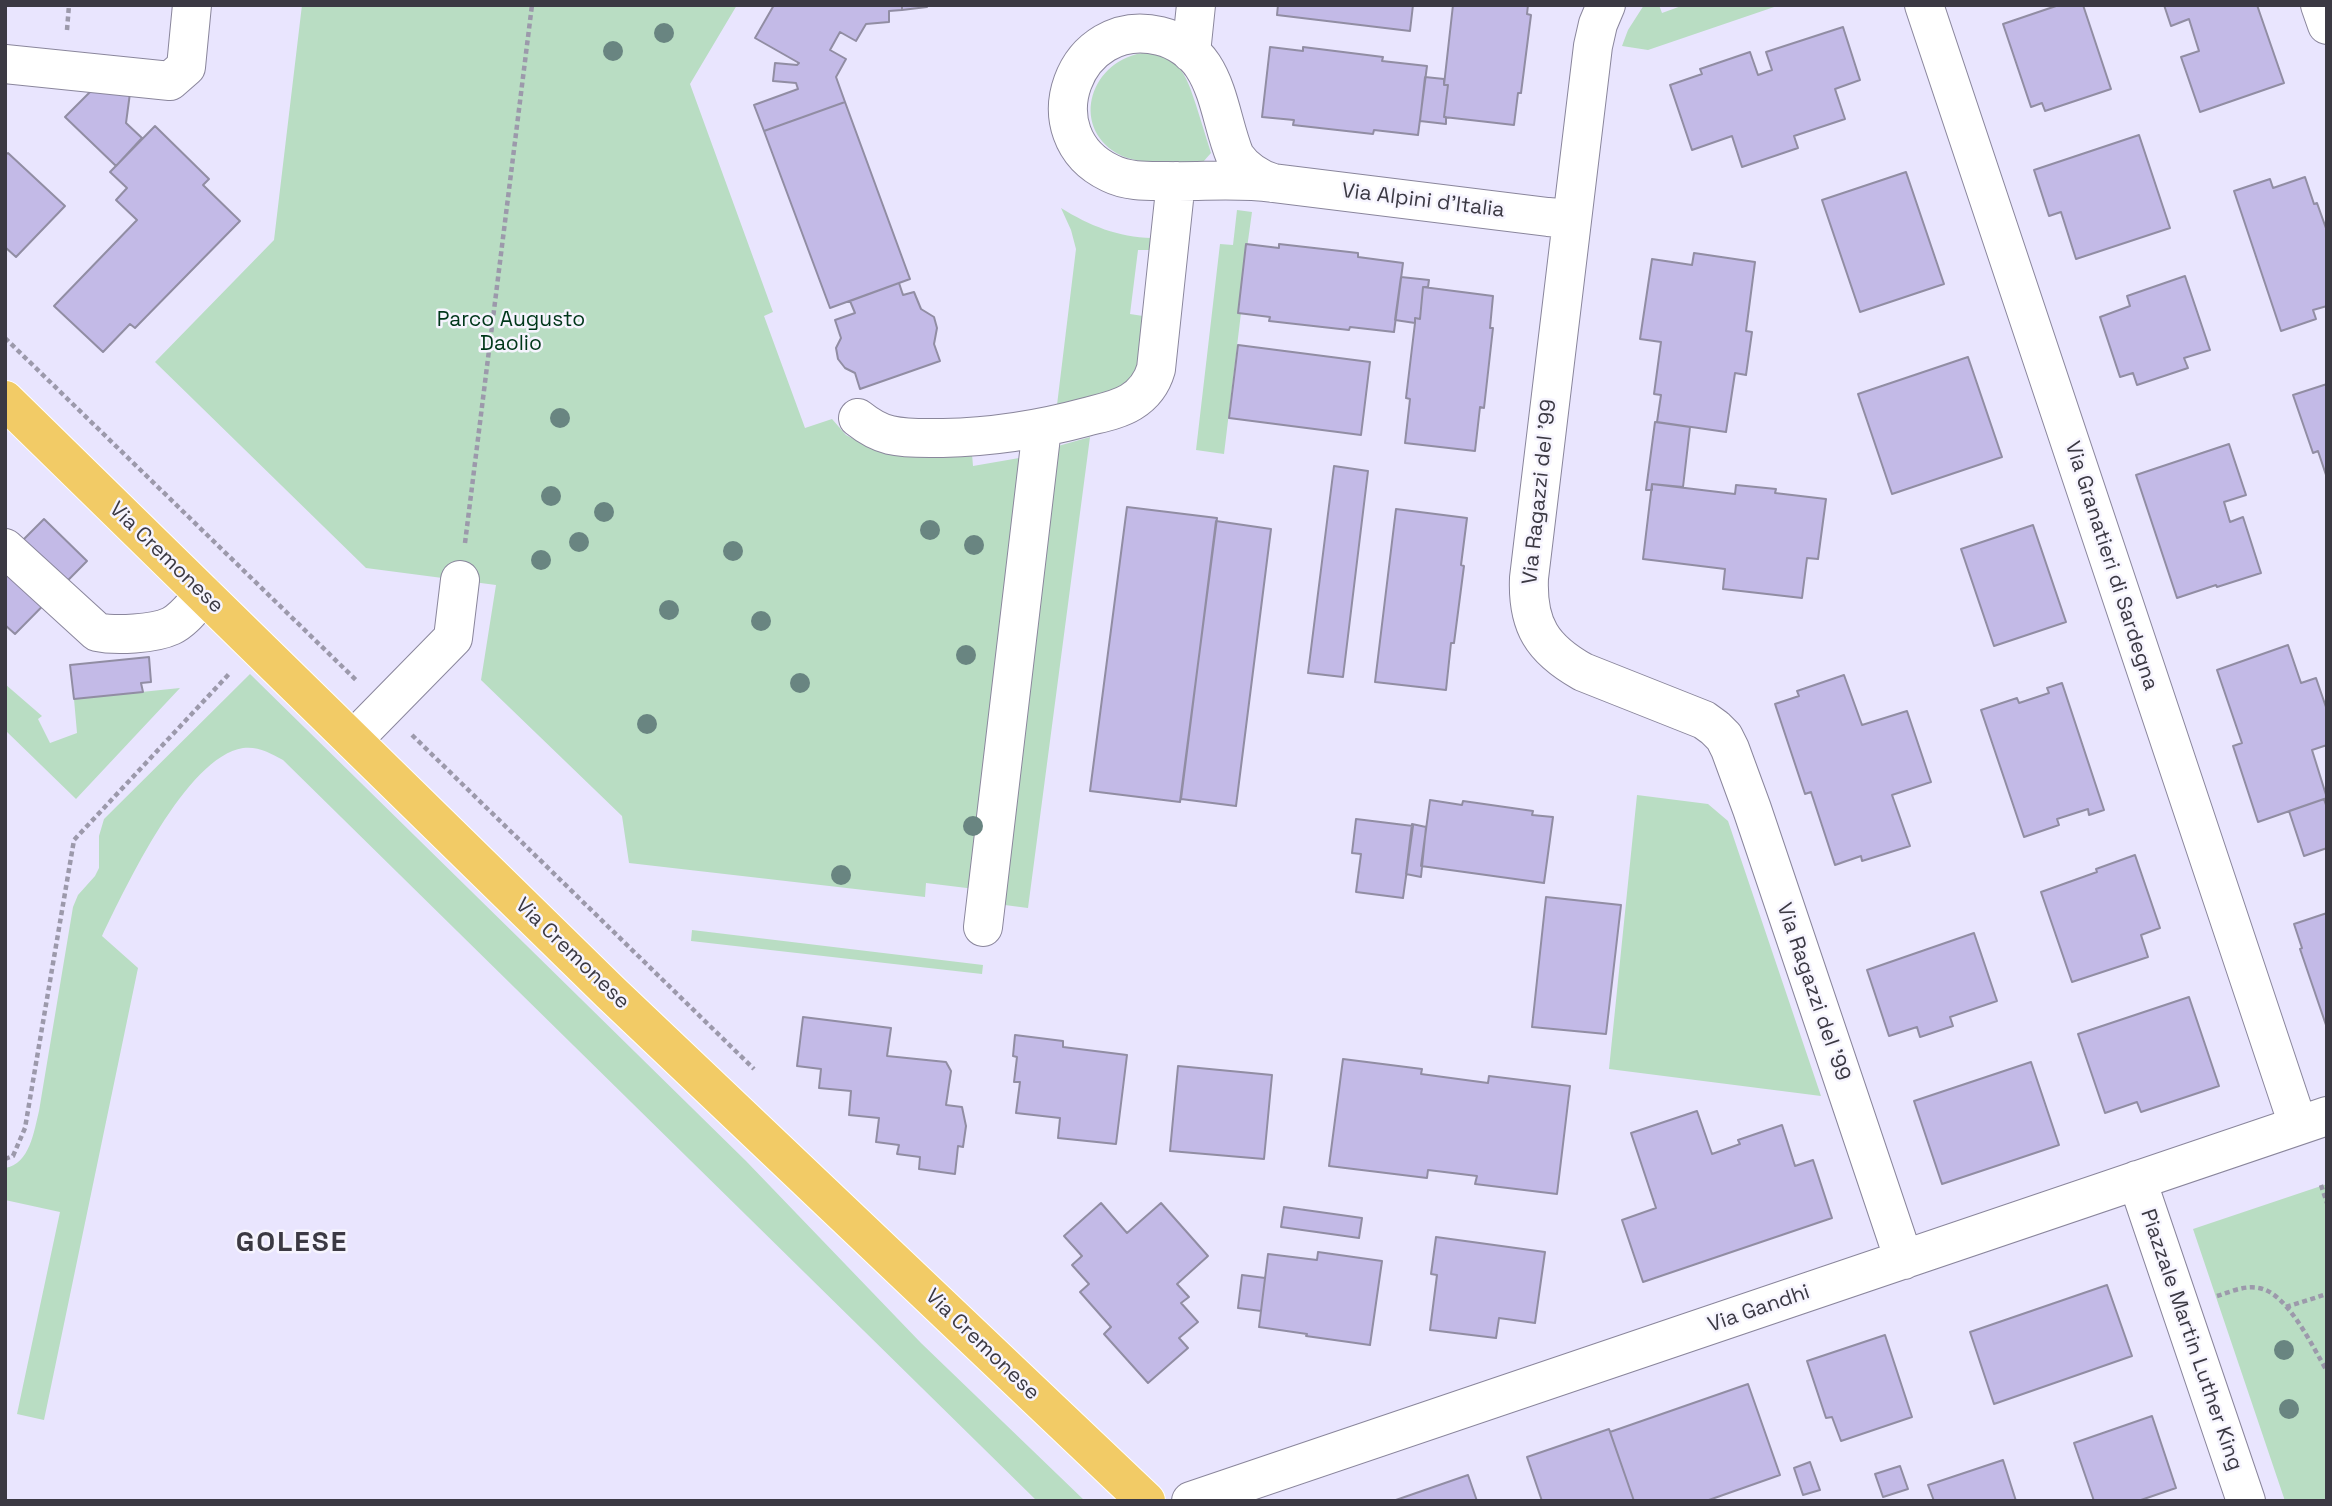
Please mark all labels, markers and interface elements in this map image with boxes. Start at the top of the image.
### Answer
street label: Via Alpini d'Italia [1340,178,1506,224]
park label: Parco Augusto Daolio [437,307,585,357]
street label: Via Ragazzi del '99 [1518,398,1562,586]
street label: Via Granatieri di Sardegna [2059,438,2163,694]
street label: Via Cremonese [104,497,228,619]
street label: Via Cremonese [510,893,634,1015]
street label: Via Ragazzi del '99 [1771,900,1855,1084]
street label: Piazzale Martin Luther King [2134,1206,2248,1474]
district label: GOLESE [236,1226,348,1260]
street label: Via Gandhi [1705,1280,1813,1338]
street label: Via Cremonese [920,1284,1044,1406]

